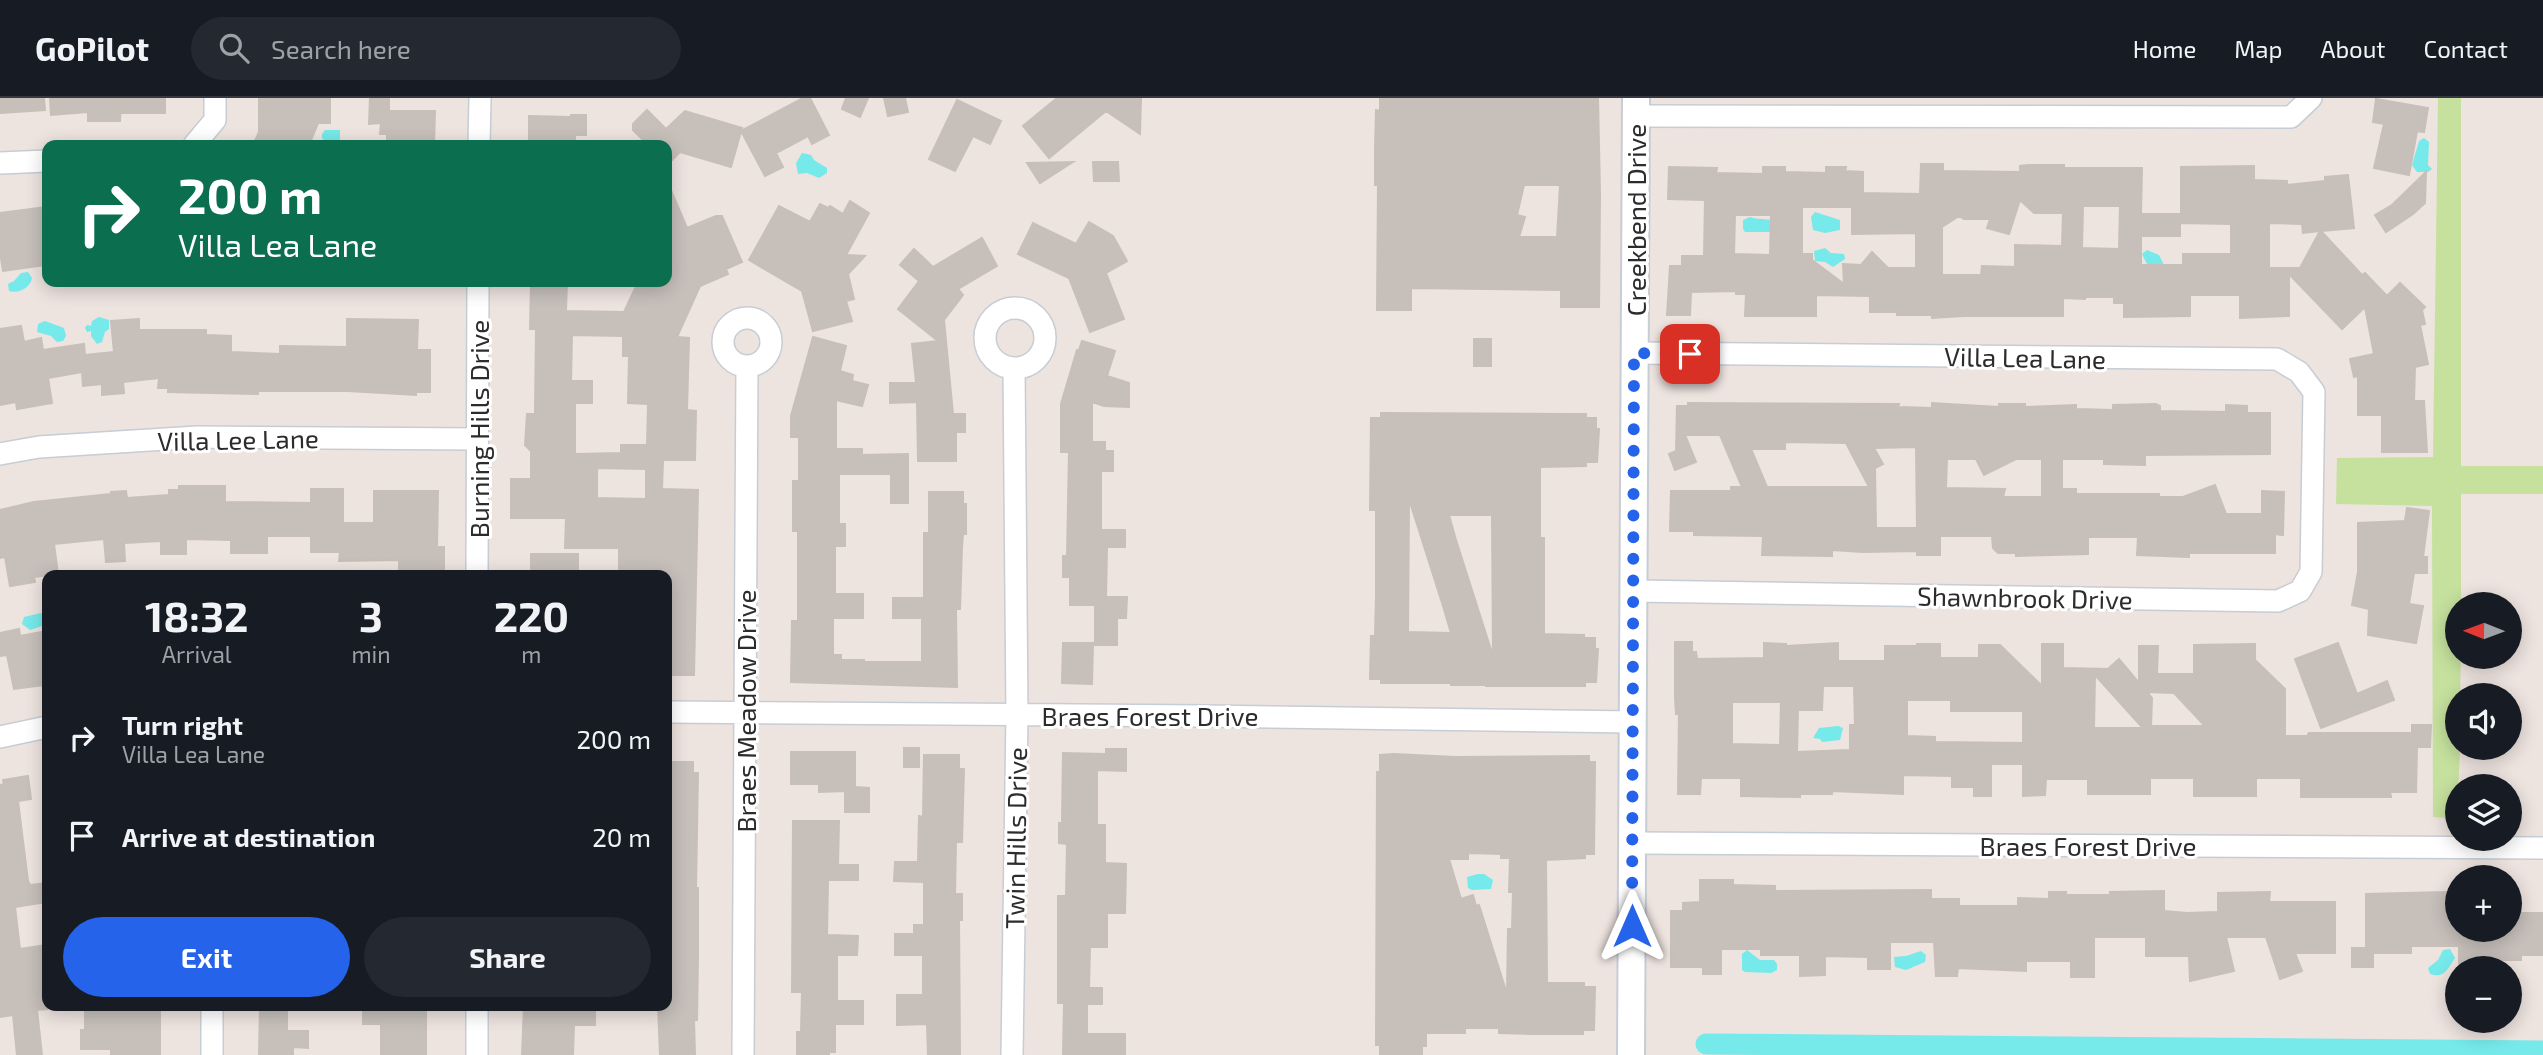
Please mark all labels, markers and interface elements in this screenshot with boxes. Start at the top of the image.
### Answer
search box [191,17,681,80]
text: GoPilot [35,28,149,68]
icon: search [215,29,253,67]
text: Search here [271,33,411,64]
text: Home [2133,34,2196,63]
text: Map [2234,34,2282,63]
text: About [2320,34,2386,63]
text: Contact [2424,34,2508,63]
street label: Creekbend Drive [1620,124,1651,316]
text: 200 m [178,165,322,224]
icon: right [63,168,154,259]
text: Villa Lea Lane [178,225,377,263]
street label: Burning Hills Drive [463,320,494,538]
pin [1660,324,1720,384]
icon: arrive [1671,335,1709,373]
street label: Villa Lea Lane [1944,340,2106,374]
street label: Villa Lee Lane [157,422,319,456]
street label: Shawnbrook Drive [1917,580,2133,614]
text: 18:32 [145,590,248,640]
text: 3 [359,590,383,640]
text: 220 [494,590,569,640]
street label: Braes Meadow Drive [730,590,761,832]
north arrow [2445,592,2522,668]
map controls [2445,592,2522,1033]
text: Arrival [162,640,232,668]
text: min [351,640,391,668]
text: m [521,640,541,668]
button: sound [2445,683,2522,760]
street label: Braes Forest Drive [1042,700,1258,731]
text: Turn right [122,709,243,740]
icon: right [63,719,101,757]
text: 200 m [576,723,651,754]
text: Villa Lea Lane [122,740,265,768]
street label: Twin Hills Drive [998,747,1032,929]
button: layers [2445,774,2522,851]
icon: arrive [63,817,101,855]
text: Arrive at destination [122,821,375,852]
text: 20 m [592,821,651,852]
street label: Braes Forest Drive [1980,830,2196,861]
button: + [2445,865,2522,942]
position arrow [1595,889,1669,963]
button: Exit [63,917,350,997]
button: Share [364,917,651,997]
button: − [2445,956,2522,1033]

